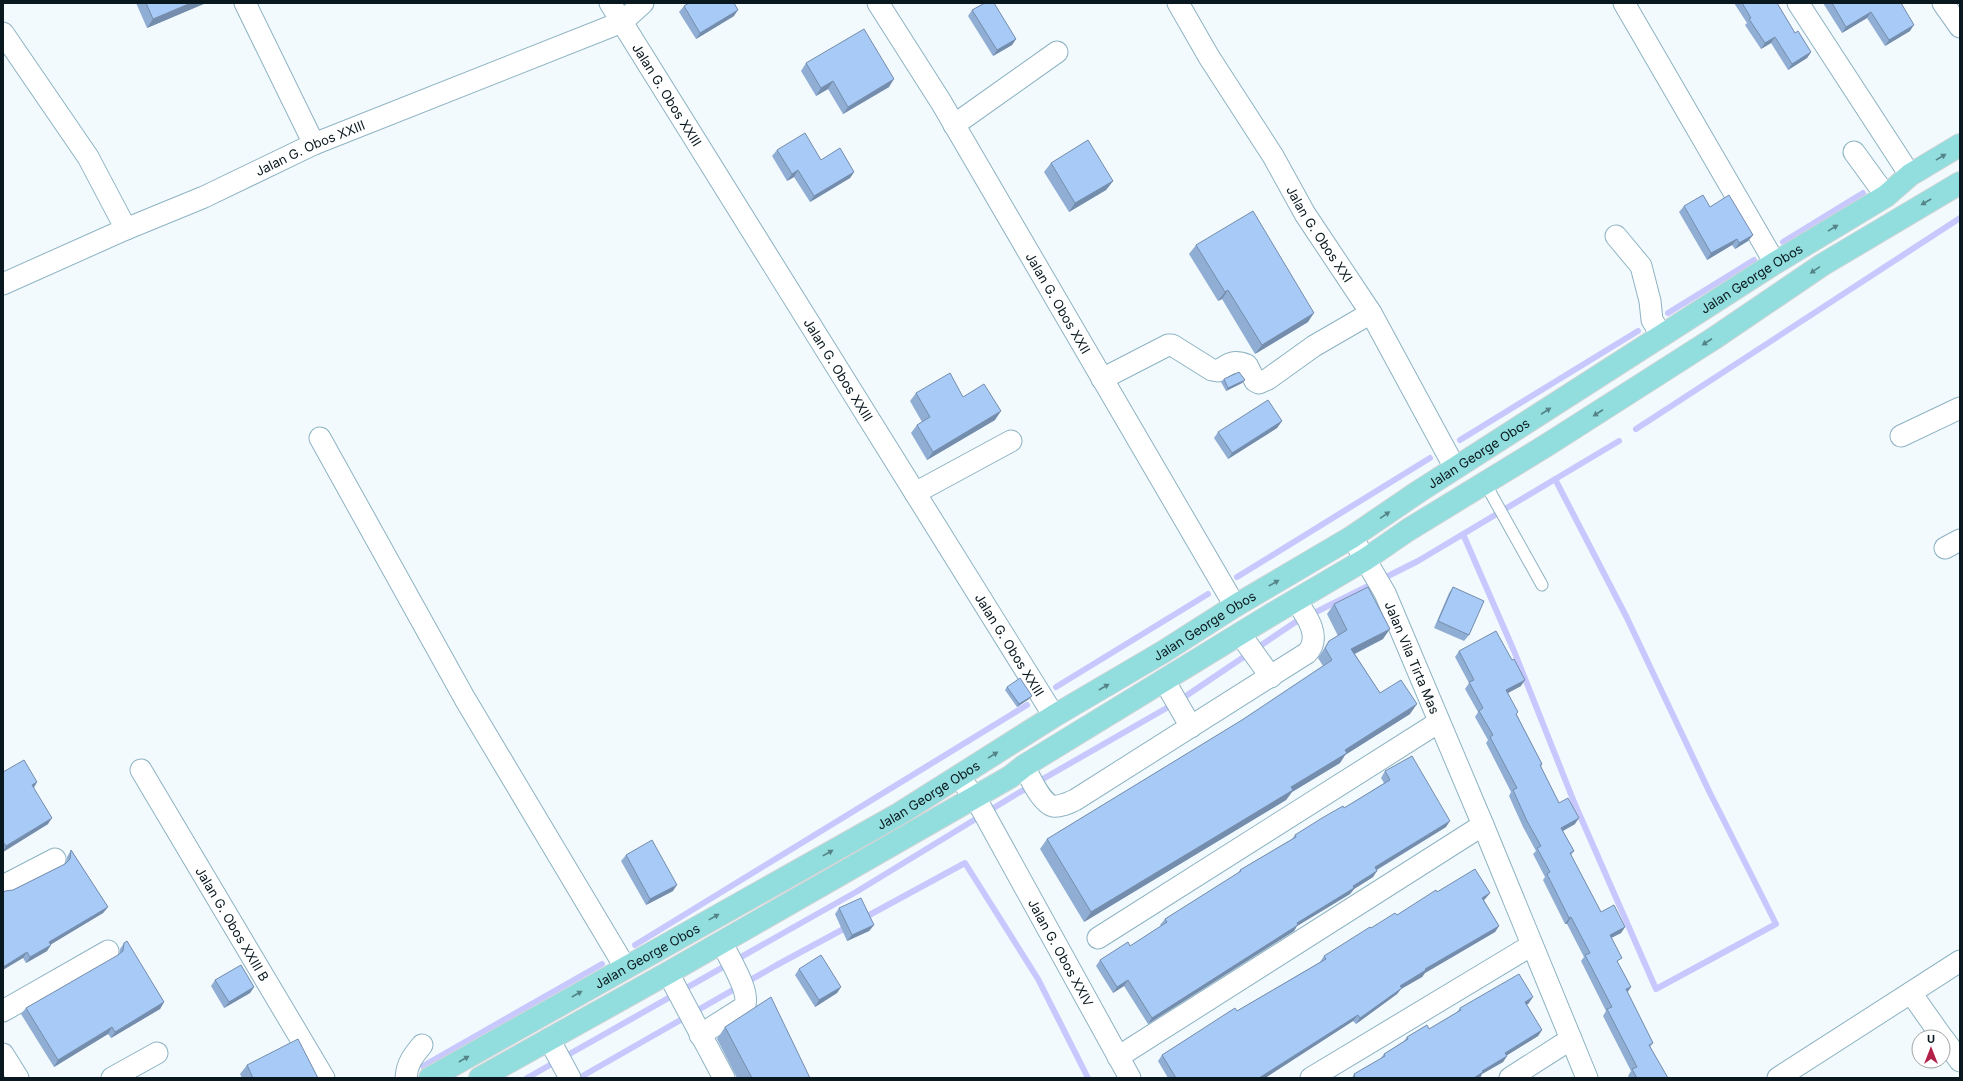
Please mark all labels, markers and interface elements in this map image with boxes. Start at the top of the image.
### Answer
street label: Jalan G. Obos XXIII [629,40,705,149]
street label: Jalan G. Obos XXIII [253,117,367,179]
one-way arrow [1935,153,1946,160]
street label: Jalan G. Obos XXI [1283,183,1356,285]
one-way arrow [1920,199,1932,205]
one-way arrow [1827,225,1839,232]
street label: Jalan George Obos [1697,240,1806,317]
street label: Jalan G. Obos XXII [1022,249,1094,357]
one-way arrow [1810,266,1820,274]
street label: Jalan G. Obos XXIII [800,315,876,424]
one-way arrow [1702,338,1712,346]
one-way arrow [1540,407,1551,414]
one-way arrow [1593,409,1603,417]
street label: Jalan George Obos [1424,414,1533,492]
one-way arrow [1380,511,1390,519]
one-way arrow [1268,579,1280,586]
street label: Jalan George Obos [1150,588,1259,664]
street label: Jalan G. Obos XXIII [972,590,1048,699]
street label: Jalan Vila Tirta Mas [1381,599,1443,716]
one-way arrow [1098,684,1109,691]
one-way arrow [987,751,998,759]
street label: Jalan George Obos [874,757,983,833]
one-way arrow [822,850,834,857]
street label: Jalan G. Obos XXIII B [192,864,273,984]
street label: Jalan G. Obos XXIV [1025,896,1097,1009]
one-way arrow [709,913,720,920]
street label: Jalan George Obos [592,920,703,992]
one-way arrow [571,991,583,998]
north arrow [1911,1029,1951,1069]
text: U [1927,1032,1935,1046]
one-way arrow [458,1055,470,1062]

